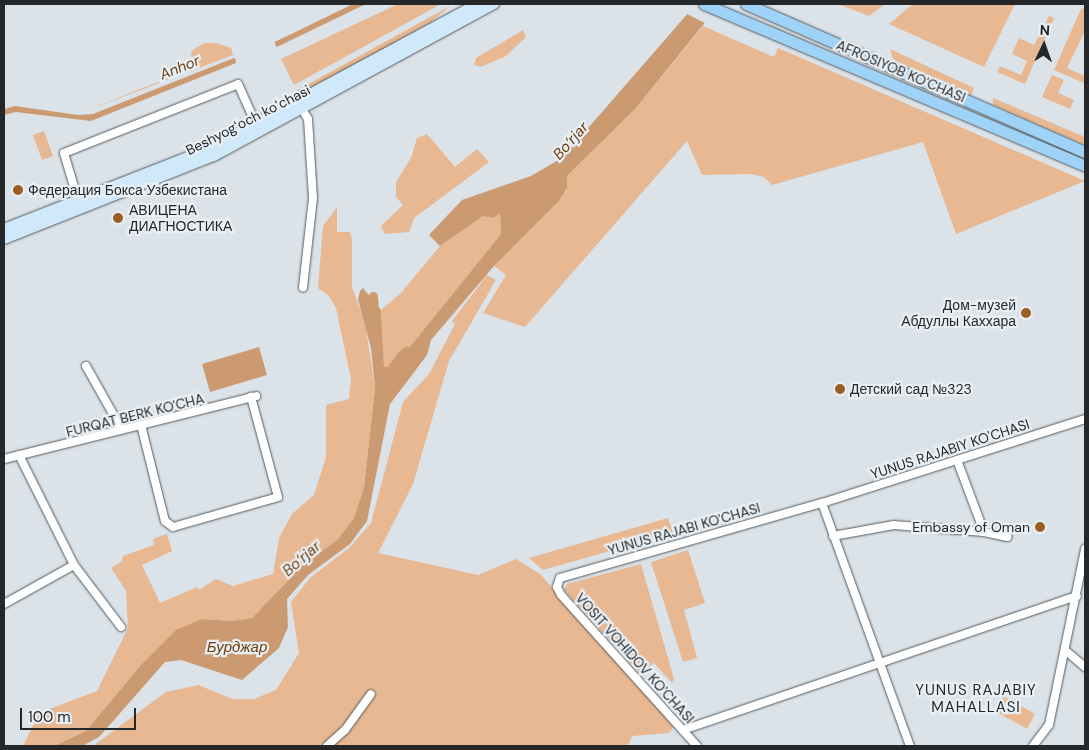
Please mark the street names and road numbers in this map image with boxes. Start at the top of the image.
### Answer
street label: AFROSIYOB KO'CHASI [834,36,968,106]
street label: Beshyogʻoch koʻchasi [182,81,314,159]
street label: FURQAT BERK KO'CHA [64,390,206,440]
street label: YUNUS RAJABIY KO'CHASI [868,415,1032,483]
street label: YUNUS RAJABI KO'CHASI [606,499,762,559]
street label: VOSIT VOHIDOV KO'CHASI [572,589,698,727]

